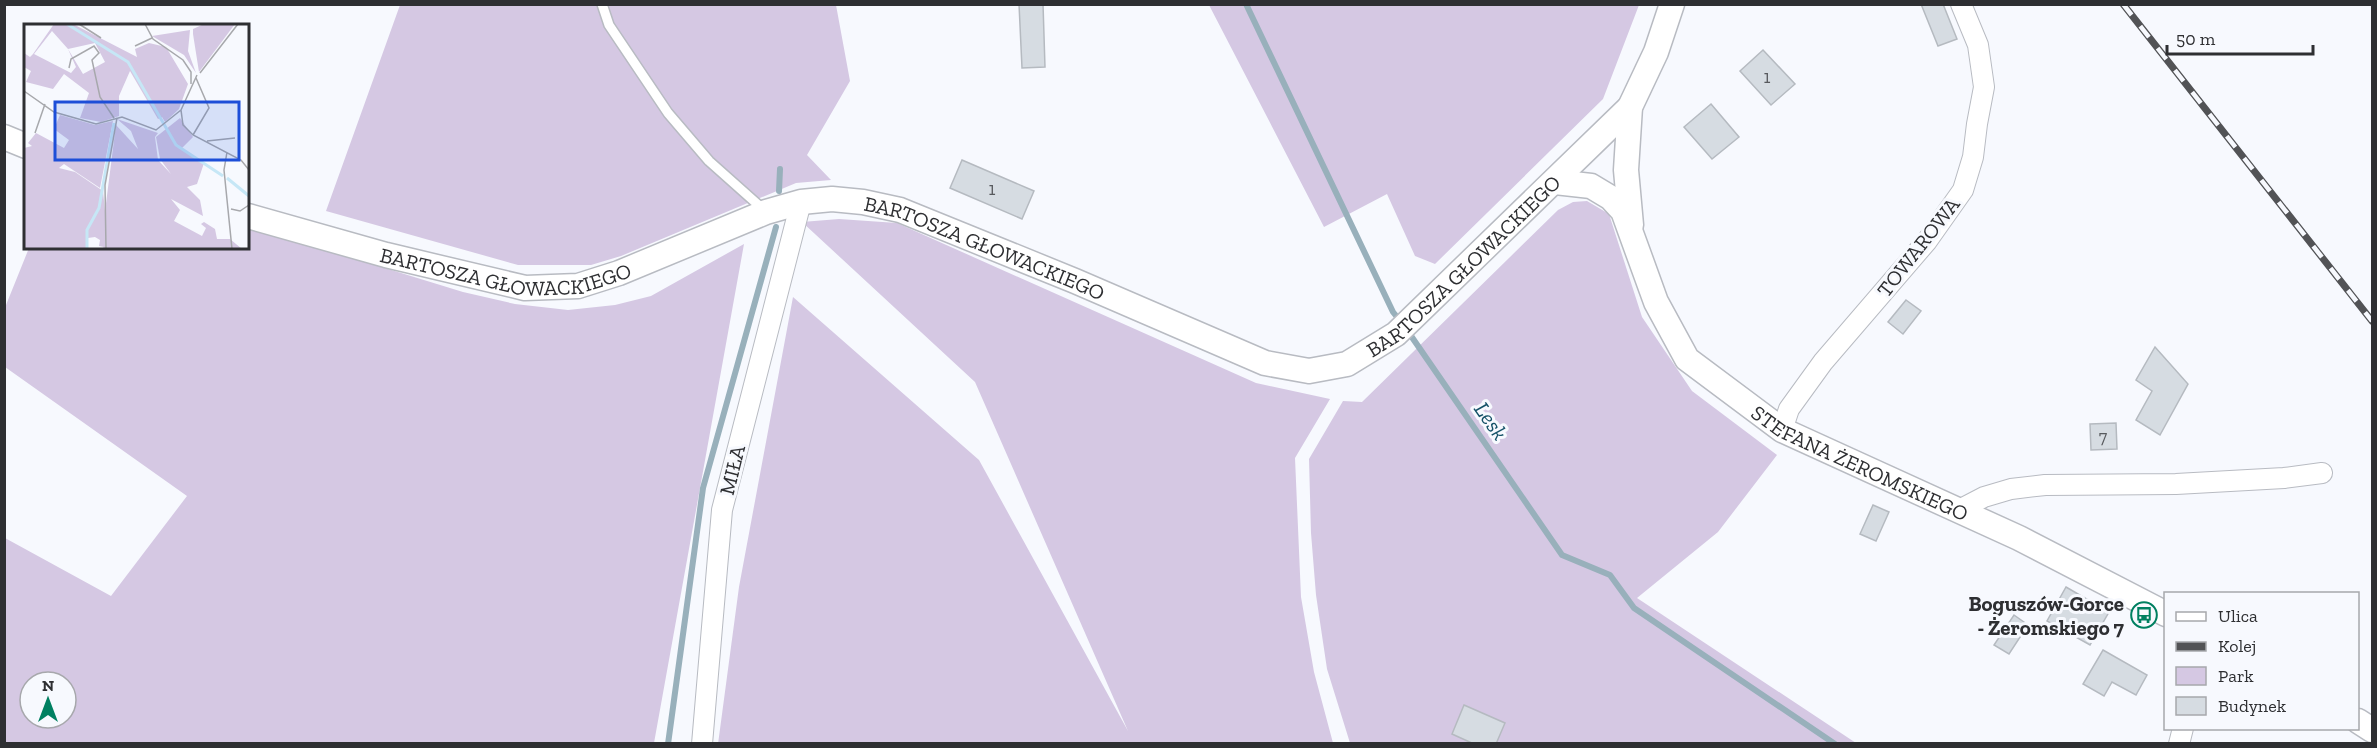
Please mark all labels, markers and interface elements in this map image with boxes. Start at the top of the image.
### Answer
scale bar [2167,18,2312,56]
inset map [24,24,249,249]
text: 50 m [2176,28,2216,50]
house number: 1 [1764,66,1771,88]
street label: BARTOSZA GŁOWACKIEGO [1361,169,1565,362]
house number: 1 [989,178,996,200]
street label: BARTOSZA GŁOWACKIEGO [862,190,1109,305]
street label: TOWAROWA [1871,192,1965,302]
street label: BARTOSZA GŁOWACKIEGO [378,242,635,300]
water label: Lesk [1468,397,1514,445]
street label: STEFANA ŻEROMSKIEGO [1747,399,1972,526]
house number: 7 [2099,426,2108,448]
street label: MIŁA [714,442,750,497]
place label: Boguszów-Gorce - Żeromskiego 7 [1968,591,2125,640]
legend [2164,592,2359,730]
bus stop icon: Boguszów-Gorce - Żeromskiego 7 [2129,600,2159,630]
text: Ulica [2218,605,2258,627]
text: Kolej [2218,635,2256,657]
text: Park [2218,665,2254,687]
north arrow [18,670,78,730]
text: N [42,676,54,695]
text: Budynek [2218,695,2287,717]

